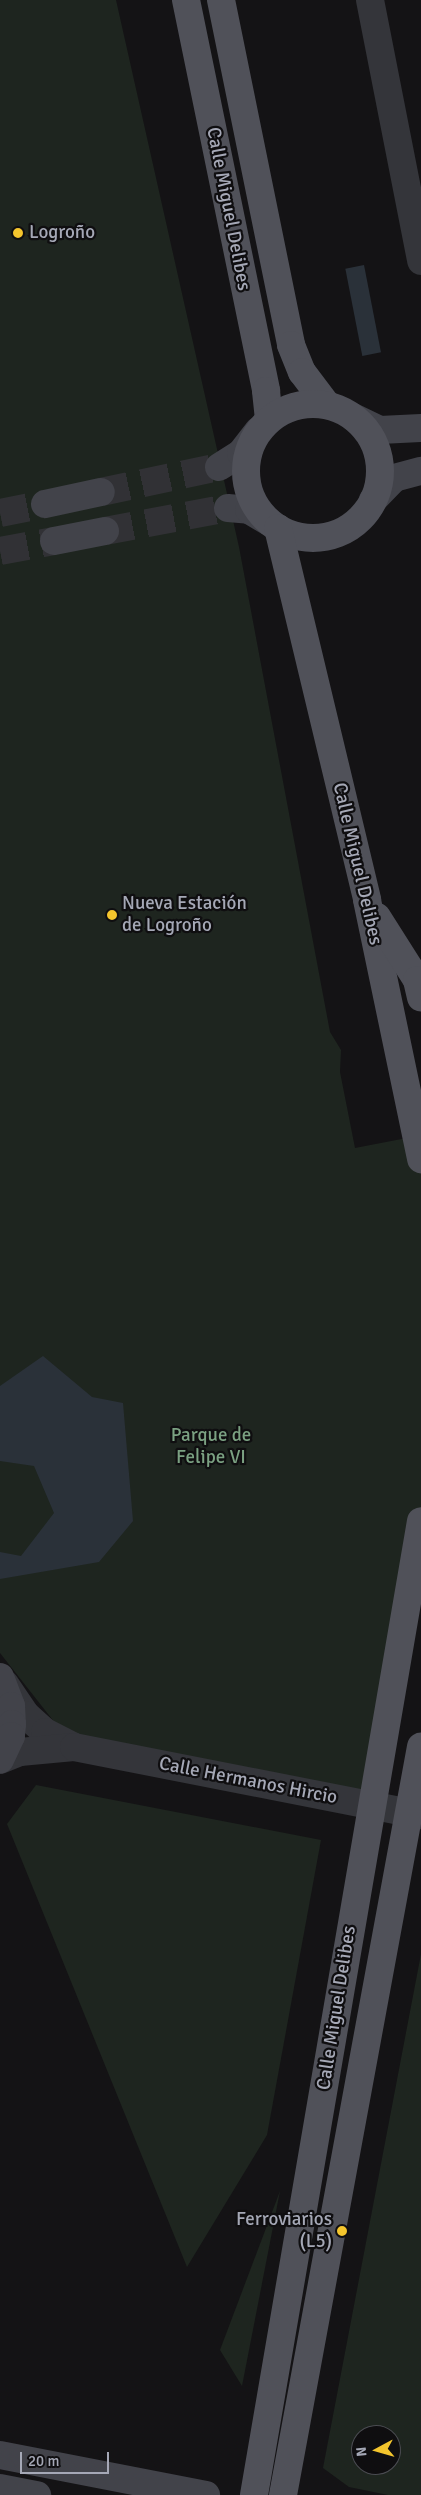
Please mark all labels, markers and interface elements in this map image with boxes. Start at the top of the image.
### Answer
street label: Calle Miguel Delibes [201,125,255,293]
place label: Logroño [29,222,95,244]
marker: Logroño [11,226,25,240]
street label: Calle Miguel Delibes [327,781,387,947]
place label: Nueva Estación de Logroño [122,893,247,937]
marker: Nueva Estación de Logroño [106,909,118,921]
park label: Parque de Felipe VI [171,1425,251,1469]
street label: Calle Hermanos Hircio [157,1753,339,1809]
street label: Calle Miguel Delibes [313,1924,361,2092]
place label: Ferroviarios (L5) [236,2209,332,2253]
marker: Ferroviarios (L5) [336,2225,348,2237]
north arrow [351,2425,401,2475]
scale bar [22,2442,111,2474]
text: N [353,2446,371,2457]
text: 20 m [28,2452,59,2470]

